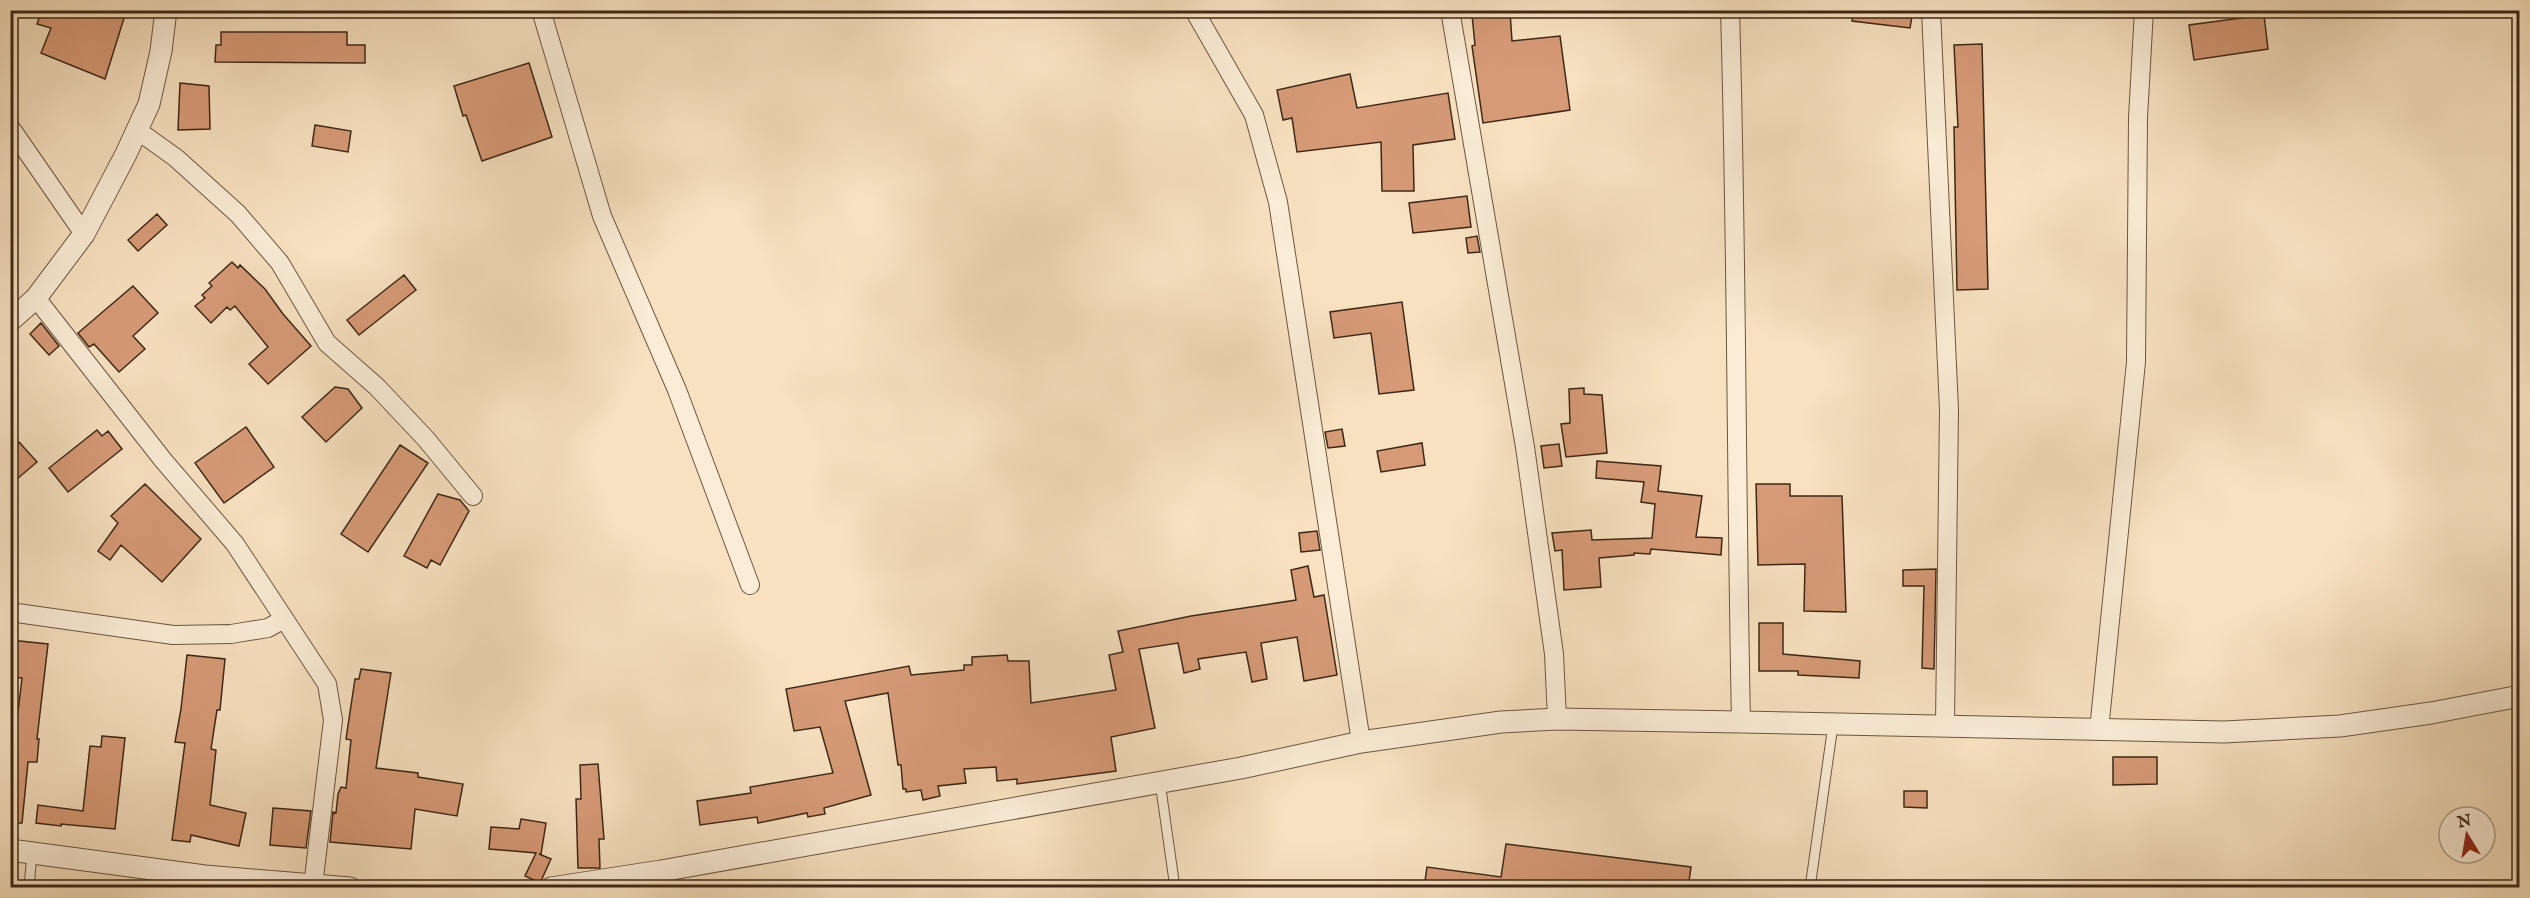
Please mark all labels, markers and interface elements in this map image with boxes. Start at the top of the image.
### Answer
north arrow [2437,805,2497,865]
text: N [2455,811,2473,834]

